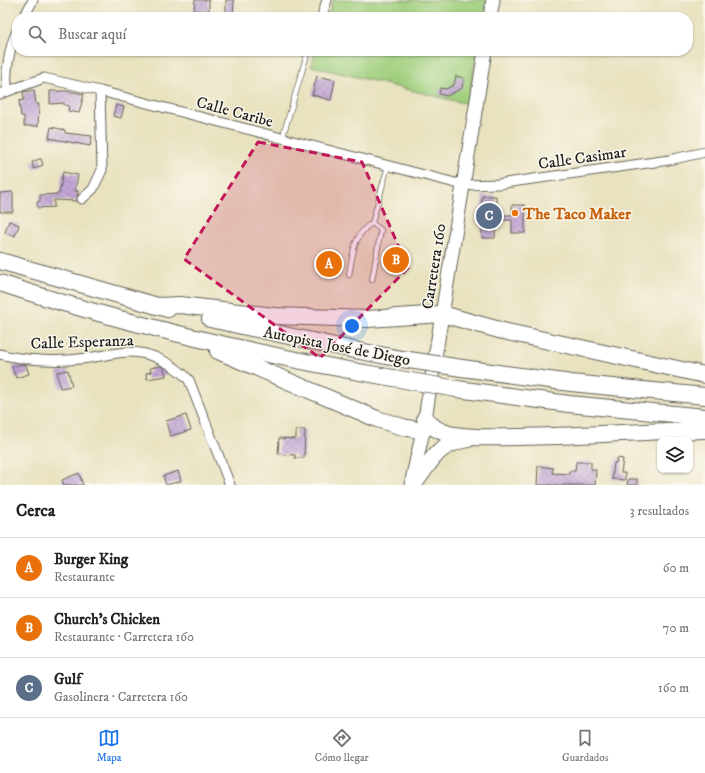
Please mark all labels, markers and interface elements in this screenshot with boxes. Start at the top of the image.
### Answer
search box [12,12,693,56]
icon: search [26,23,48,45]
text: Buscar aquí [58,25,126,44]
street label: Calle Caribe [194,92,276,132]
street label: Calle Casimar [537,142,628,174]
pin: C [476,201,502,231]
place label: The Taco Maker [522,204,632,224]
marker: The Taco Maker [510,208,520,218]
street label: Carretera 160 [417,222,451,311]
pin: B [383,245,409,275]
pin: A [316,249,342,279]
your location [342,316,362,336]
street label: Autopista José de Diego [262,322,412,370]
street label: Calle Esperanza [30,330,134,354]
map controls [657,437,693,473]
button: layers [657,437,693,473]
text: Cerca [16,500,55,522]
text: 3 resultados [630,503,689,519]
text: Burger King [54,550,128,569]
text: A [25,560,33,576]
text: 60 m [663,560,689,576]
text: Restaurante [54,569,115,585]
text: Church's Chicken [54,610,160,629]
text: B [25,620,33,636]
text: 70 m [663,620,689,636]
text: Restaurante · Carretera 160 [54,629,194,645]
text: Gulf [54,670,81,689]
text: C [25,680,33,696]
text: 160 m [658,680,689,696]
text: Gasolinera · Carretera 160 [54,689,188,705]
tab: Mapa [97,727,122,765]
tab: Cómo llegar [315,727,369,765]
tab: Guardados [562,727,608,765]

